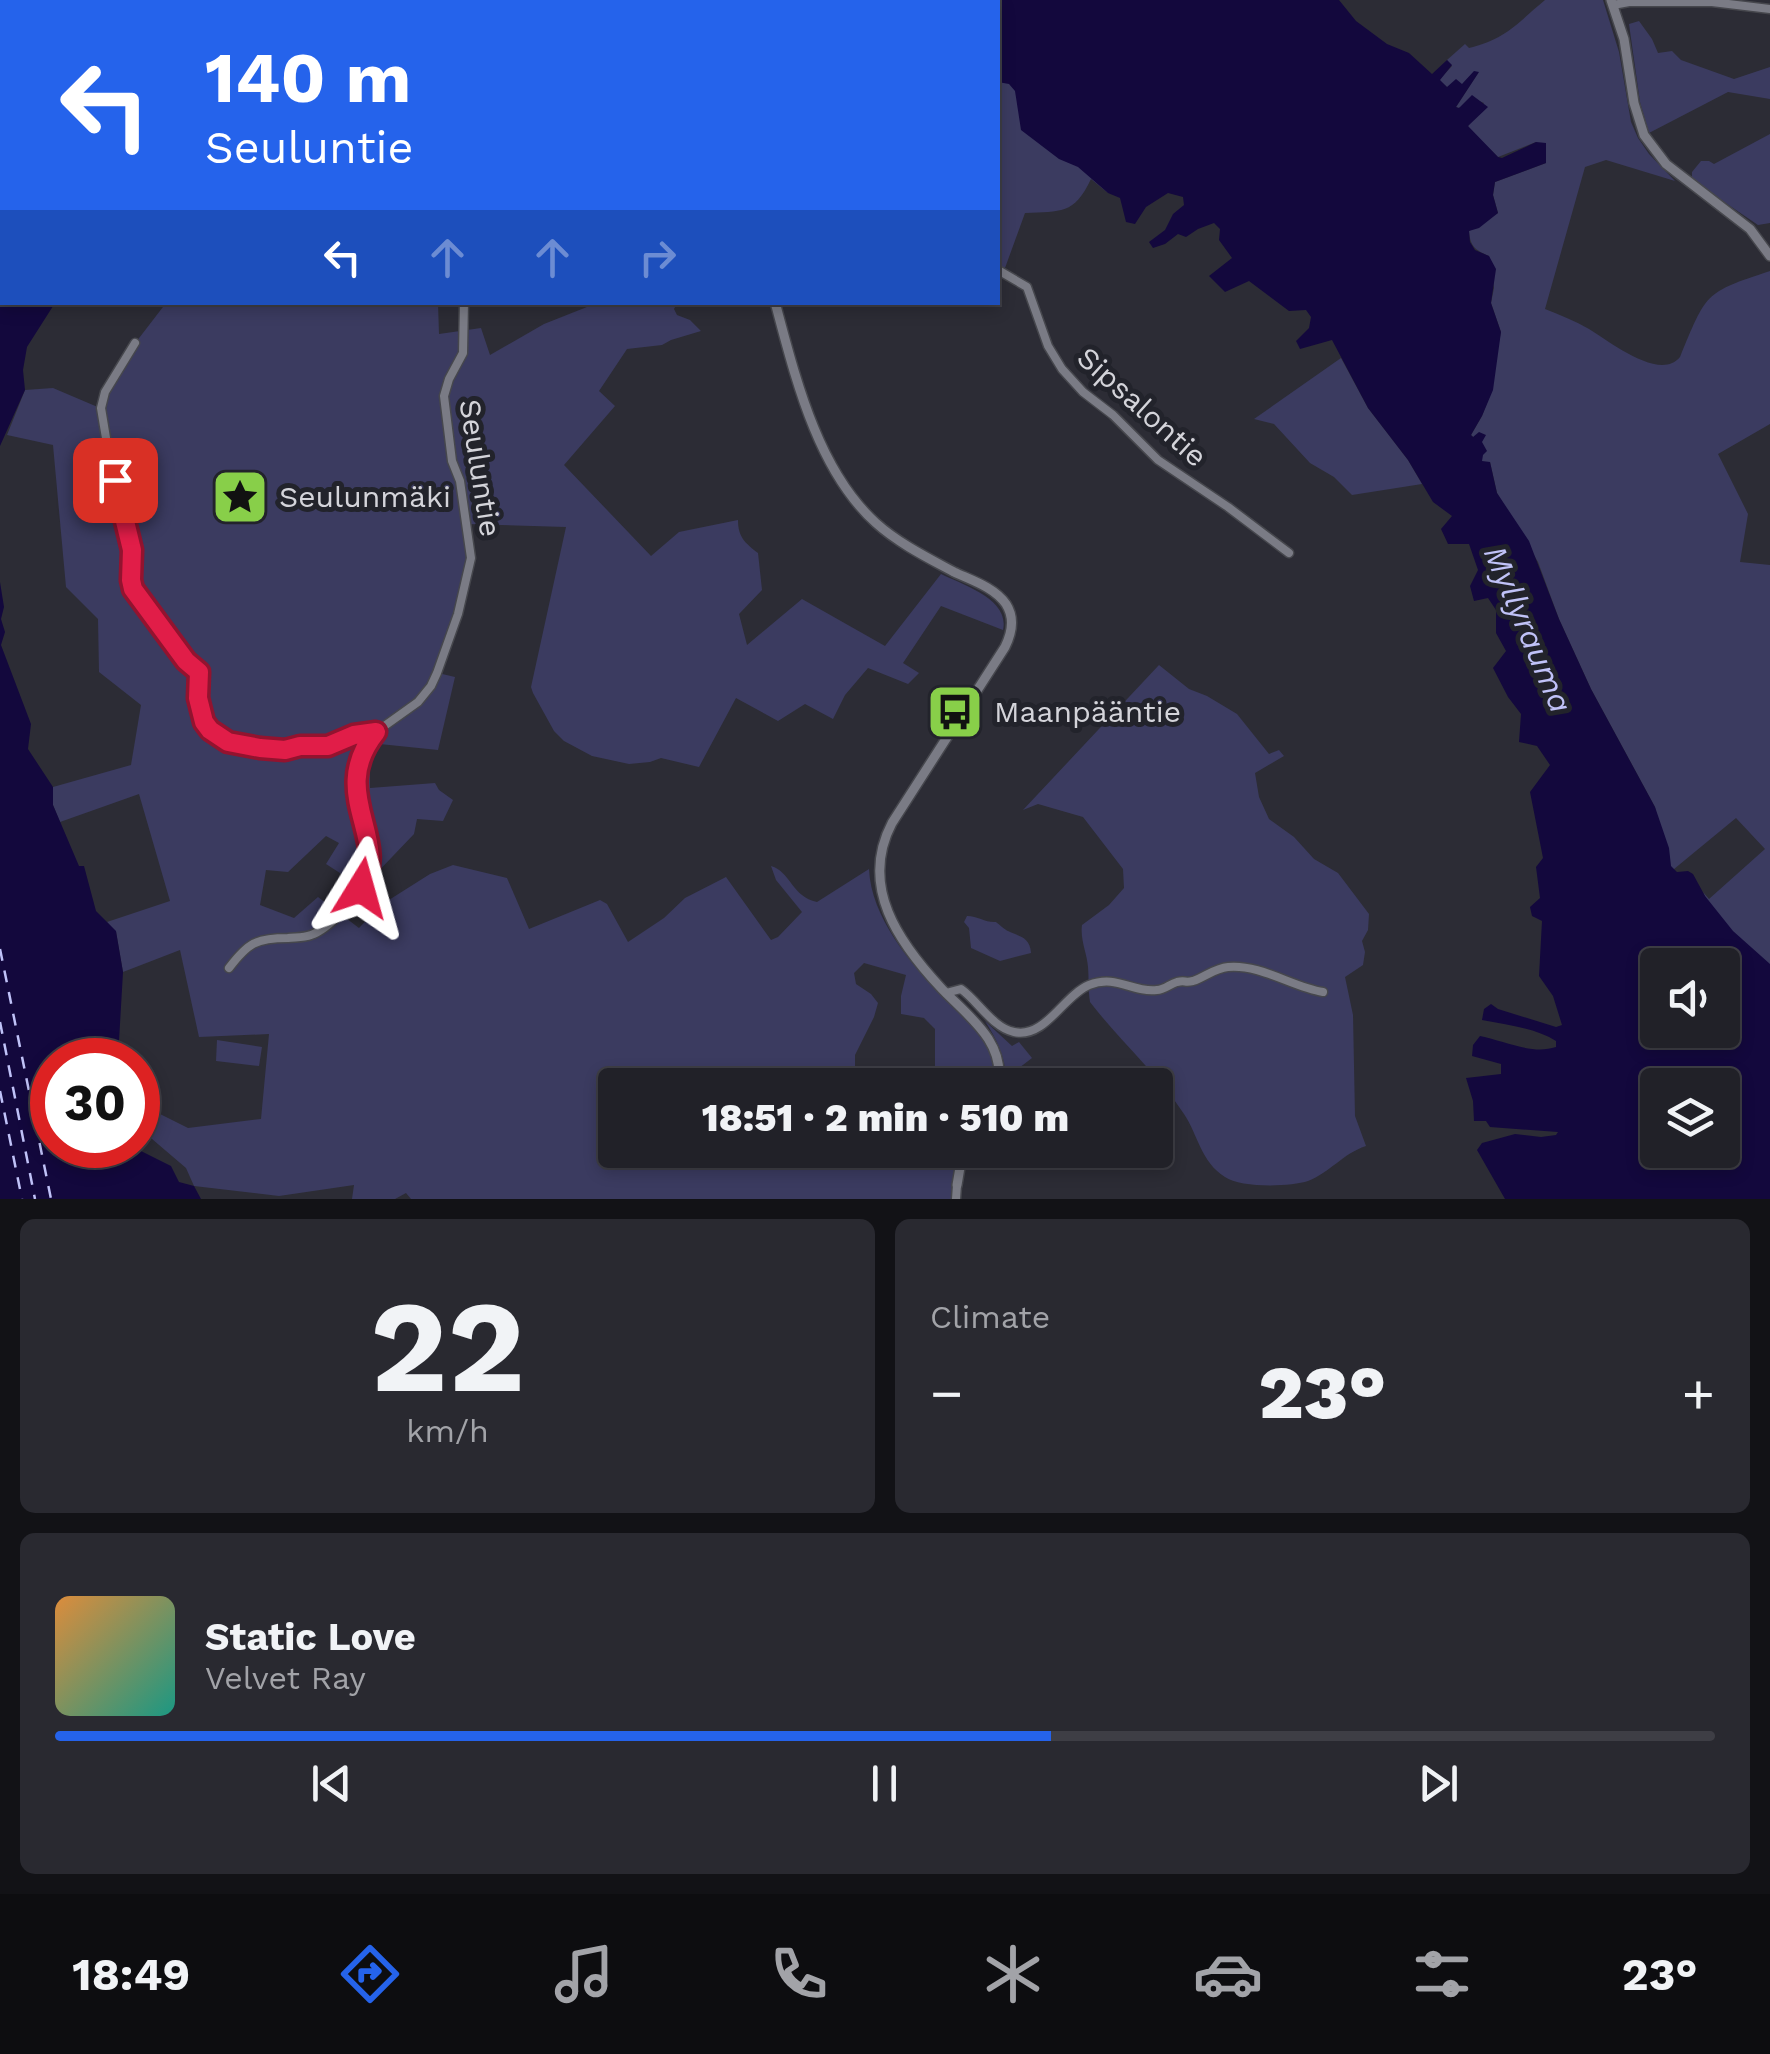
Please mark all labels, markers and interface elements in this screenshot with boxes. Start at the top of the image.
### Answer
text: 140 m [205,37,411,119]
icon: left [40,40,170,170]
text: Seuluntie [205,121,413,174]
icon: left [315,230,370,285]
icon: ahead [420,230,475,285]
icon: ahead [525,230,580,285]
icon: right [630,230,685,285]
street label: Sipsalontie [1070,339,1214,474]
street label: Seuluntie [452,397,509,539]
pin [73,438,158,523]
icon: arrive [88,453,143,508]
place icon: Seulunmäki [210,467,270,527]
place label: Seulunmäki [279,479,451,514]
water label: Myllyrauma [1476,540,1580,718]
bus stop icon: Maanpääntie [925,682,985,742]
place label: Maanpääntie [994,694,1181,729]
position arrow [309,836,413,940]
map controls [1640,948,1740,1168]
button: sound [1640,948,1740,1048]
speed limit sign: 30 [30,1038,160,1168]
button: layers [1640,1068,1740,1168]
text: 18:51 · 2 min · 510 m [702,1096,1069,1140]
text: 22 [370,1270,525,1423]
text: Climate [930,1298,1050,1336]
text: 23° [1259,1348,1386,1436]
text: − [930,1361,963,1425]
text: + [1682,1361,1715,1425]
text: km/h [406,1412,489,1450]
text: Static Love [205,1615,416,1659]
text: Velvet Ray [205,1659,366,1697]
icon: previous [304,1756,359,1811]
icon: pause [857,1756,912,1811]
icon: next [1411,1756,1466,1811]
icon: directions [335,1939,405,2009]
icon: music [549,1939,619,2009]
icon: phone [764,1939,834,2009]
icon: climate [978,1939,1048,2009]
icon: car [1193,1939,1263,2009]
icon: filters [1407,1939,1477,2009]
text: 18:49 [72,1948,190,2001]
text: 23° [1622,1948,1698,2001]

